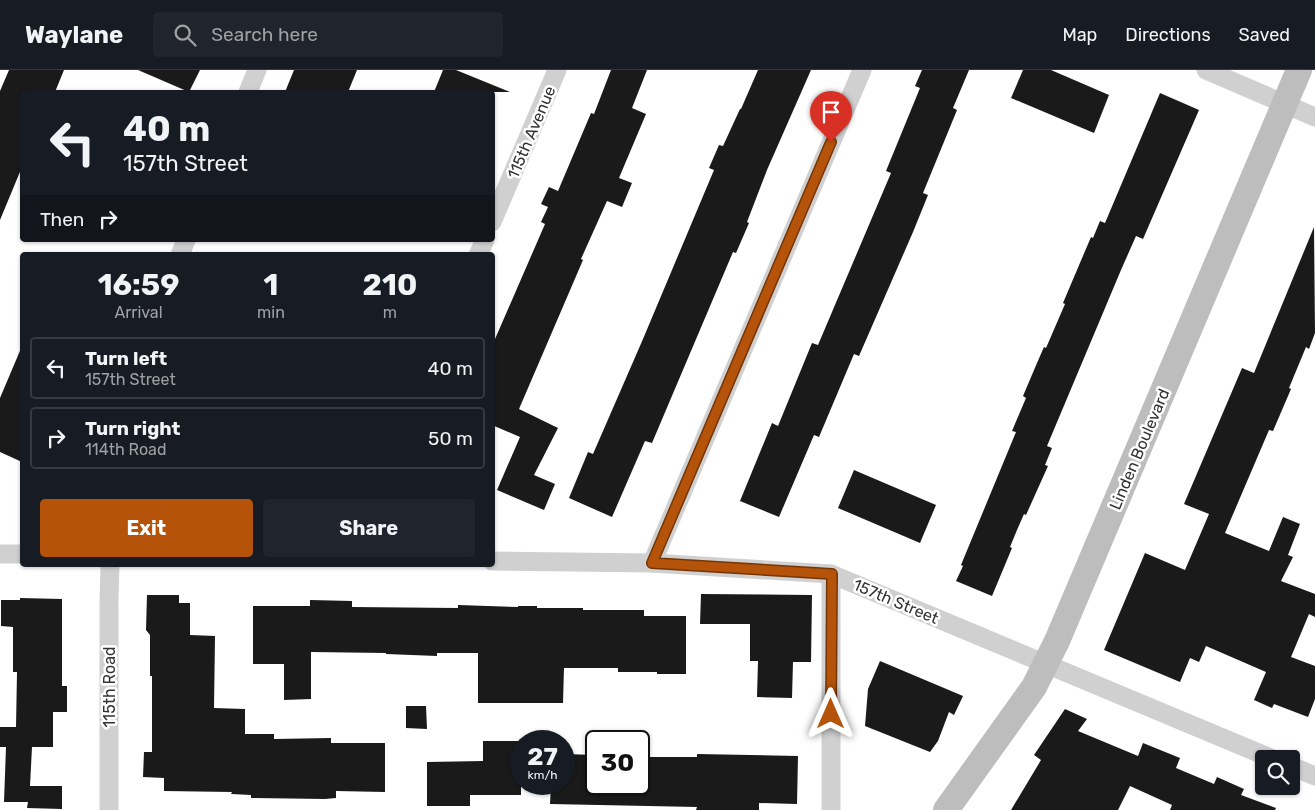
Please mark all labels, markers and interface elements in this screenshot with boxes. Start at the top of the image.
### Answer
search box [153,12,503,57]
text: Waylane [25,21,123,49]
icon: search [171,21,199,49]
text: Search here [211,23,318,46]
text: Map [1062,24,1097,46]
text: Directions [1125,24,1211,46]
text: Saved [1239,24,1290,46]
street label: 115th Avenue [503,83,560,181]
pin [810,91,852,142]
icon: arrive [817,98,845,126]
text: 40 m [123,108,210,150]
icon: left [40,110,105,175]
text: 157th Street [123,150,248,177]
icon: right [94,205,122,233]
text: Then [40,208,84,231]
text: 16:59 [98,267,179,303]
text: 1 [264,267,278,303]
text: 210 [363,267,417,303]
text: Arrival [115,303,163,322]
text: min [257,303,285,322]
text: m [383,303,397,322]
text: Turn left [85,347,167,370]
icon: left [42,354,70,382]
text: 40 m [428,357,473,380]
text: 157th Street [85,370,176,389]
street label: Linden Boulevard [1105,386,1174,513]
text: Turn right [85,417,180,440]
icon: right [42,424,70,452]
text: 50 m [428,427,473,450]
text: 114th Road [85,440,166,459]
button: Exit [40,499,253,557]
button: Share [263,499,475,557]
street label: 157th Street [850,575,941,628]
street label: 115th Road [100,646,119,728]
position arrow [804,687,856,739]
speed limit sign: 30 [585,730,650,795]
text: 27 [527,742,558,771]
map controls [1255,750,1300,795]
button: search [1255,750,1300,795]
text: km/h [528,768,557,782]

